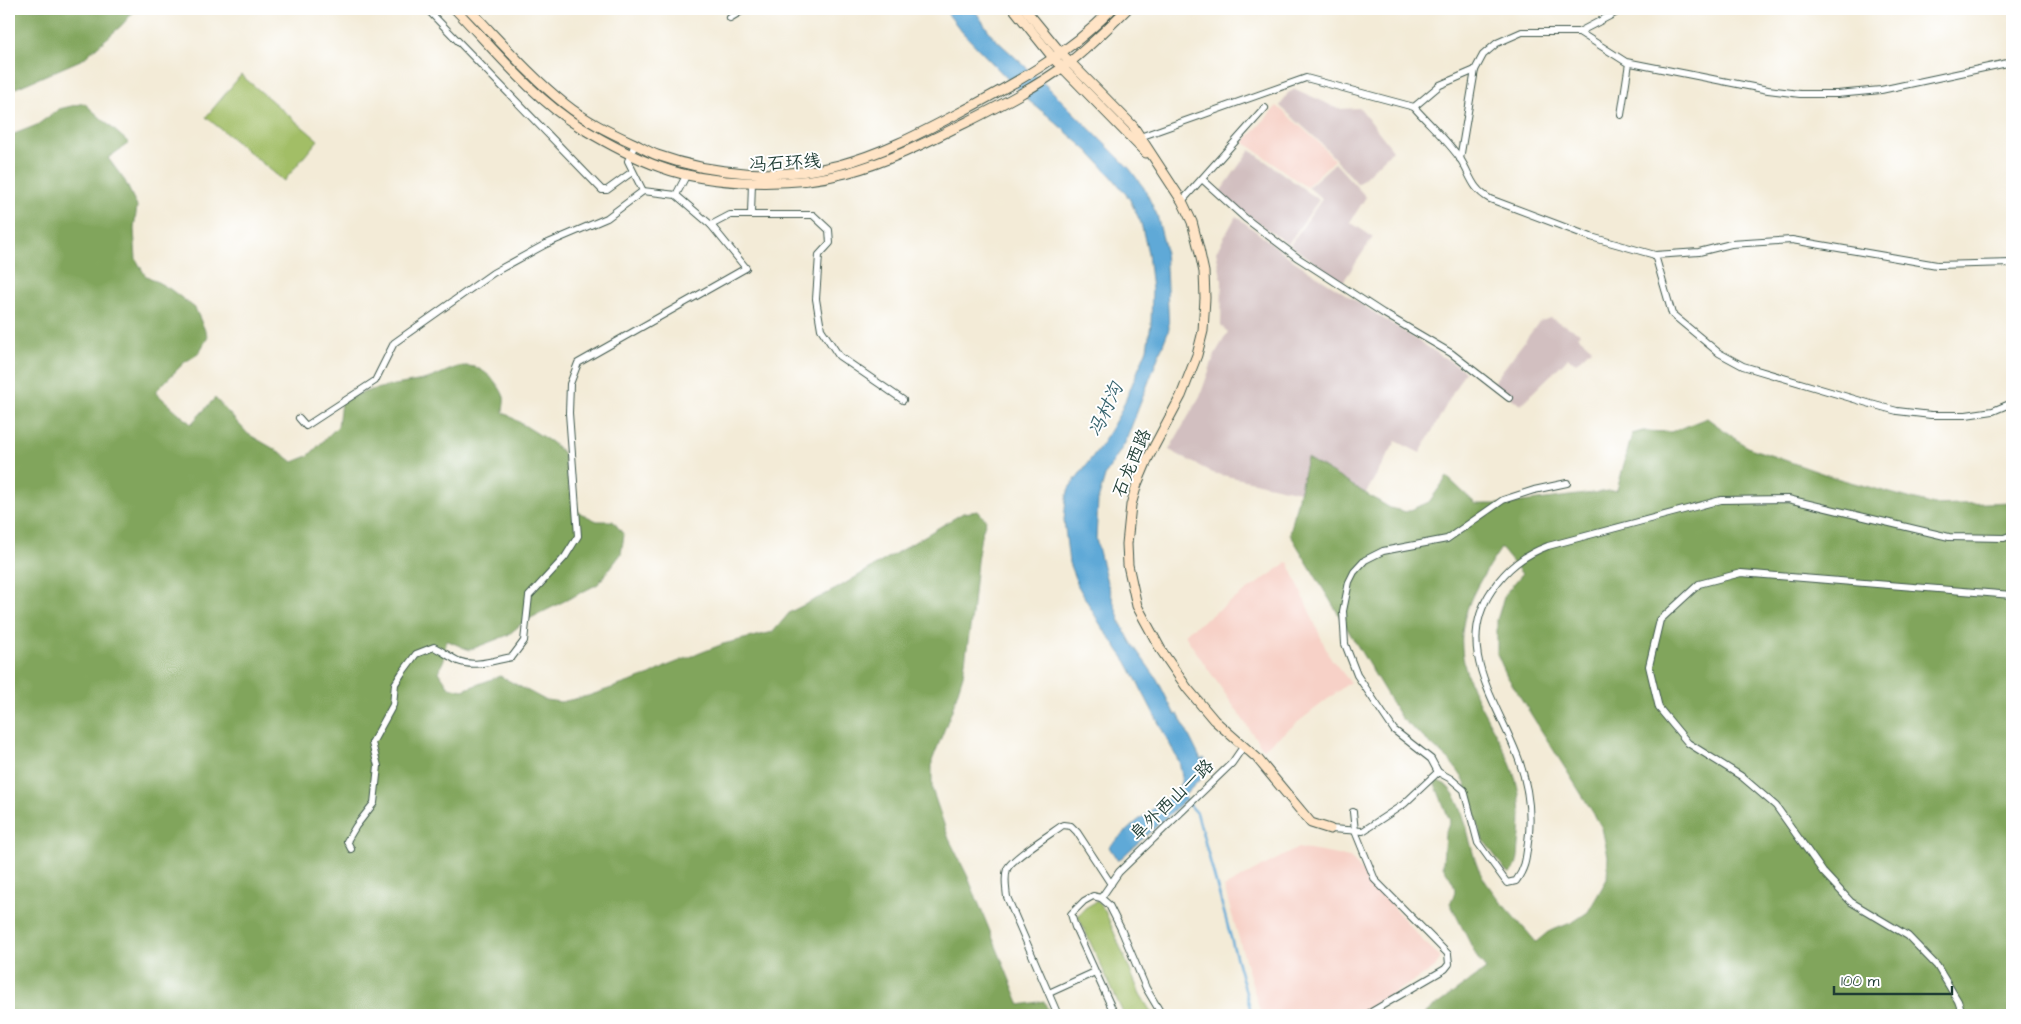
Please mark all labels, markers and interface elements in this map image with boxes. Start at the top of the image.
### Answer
street label: 冯石环线 [748,149,822,177]
water label: 冯村沟 [1082,377,1131,442]
street label: 石龙西路 [1106,425,1158,501]
street label: 阜外西山一路 [1124,753,1220,847]
scale bar [1834,964,1951,996]
text: 100 m [1841,971,1880,992]

